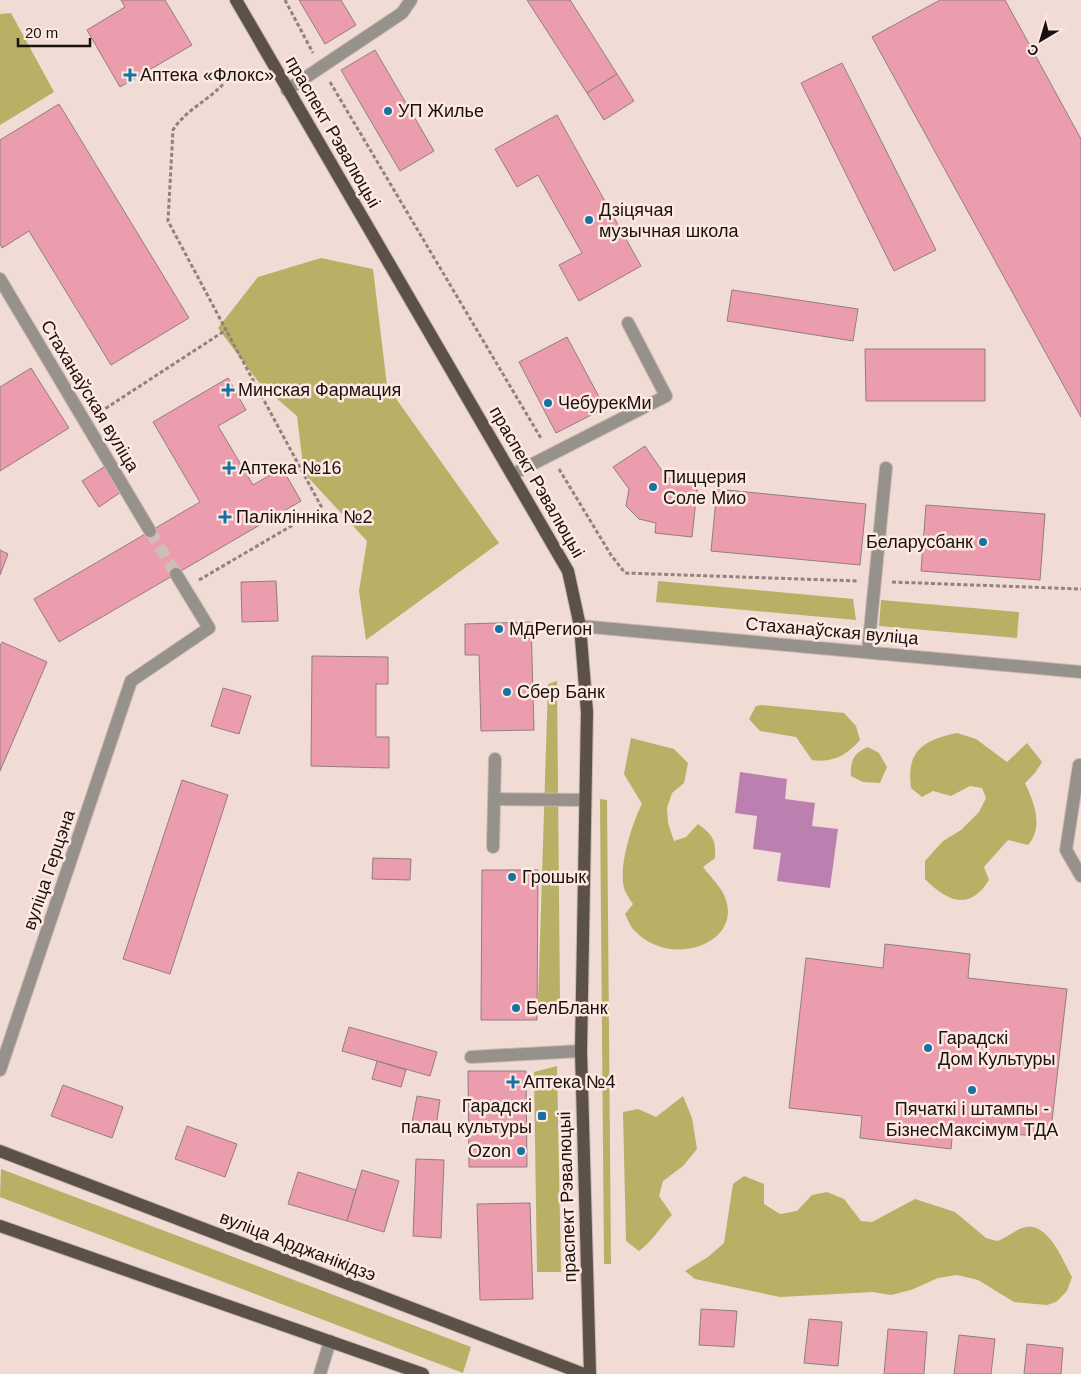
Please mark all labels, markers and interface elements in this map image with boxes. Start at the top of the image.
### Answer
scale bar [18,15,90,47]
north arrow [1016,15,1066,65]
text: 20 m [25,24,58,41]
text: С [1024,41,1042,60]
street label: праспект Рэвалюцыі [282,53,384,211]
place label: Аптека «Флокс» [140,65,274,85]
marker: Аптека «Флокс» [124,69,136,81]
place label: УП Жилье [398,101,484,121]
marker: УП Жилье [382,105,394,117]
place label: Дзіцячая музычная школа [599,200,739,241]
marker: Дзіцячая музычная школа [583,214,595,226]
street label: Стаханаўская вуліца [37,317,144,476]
place label: Минская Фармация [238,380,401,400]
marker: Минская Фармация [222,384,234,396]
place label: ЧебурекМи [558,393,651,413]
marker: ЧебурекМи [542,397,554,409]
street label: праспект Рэвалюцыі [486,403,588,561]
place label: Аптека №16 [239,458,341,478]
marker: Аптека №16 [223,462,235,474]
place label: Пиццерия Соле Мио [663,467,746,508]
marker: Пиццерия Соле Мио [647,481,659,493]
place label: Паліклінніка №2 [236,507,373,527]
marker: Паліклінніка №2 [218,510,232,524]
place label: Беларусбанк [866,532,973,552]
marker: Беларусбанк [977,536,989,548]
street label: Стаханаўская вуліца [745,613,920,649]
place label: МдРегион [509,619,592,639]
marker: МдРегион [493,623,505,635]
place label: Сбер Банк [517,682,605,702]
marker: Сбер Банк [501,686,513,698]
street label: вуліца Герцэна [19,806,79,933]
place label: Грошык [522,867,586,887]
marker: Грошык [506,871,518,883]
place label: БелБланк [526,998,608,1018]
marker: БелБланк [510,1002,522,1014]
place label: Гарадскі Дом Культуры [938,1028,1056,1069]
marker: Гарадскі Дом Культуры [922,1042,934,1054]
place label: Аптека №4 [523,1072,615,1092]
marker: Аптека №4 [507,1076,519,1088]
marker: Пячаткі і штампы - БізнесМаксімум ТДА [966,1084,978,1096]
place label: Гарадскі палац культуры [401,1096,532,1137]
place label: Пячаткі і штампы - БізнесМаксімум ТДА [886,1099,1058,1140]
marker: Гарадскі палац культуры [536,1110,548,1122]
street label: праспект Рэвалюцыі [554,1111,580,1283]
place label: Ozon [468,1141,511,1161]
marker: Ozon [515,1145,527,1157]
street label: вуліца Арджанікідзэ [217,1207,379,1285]

